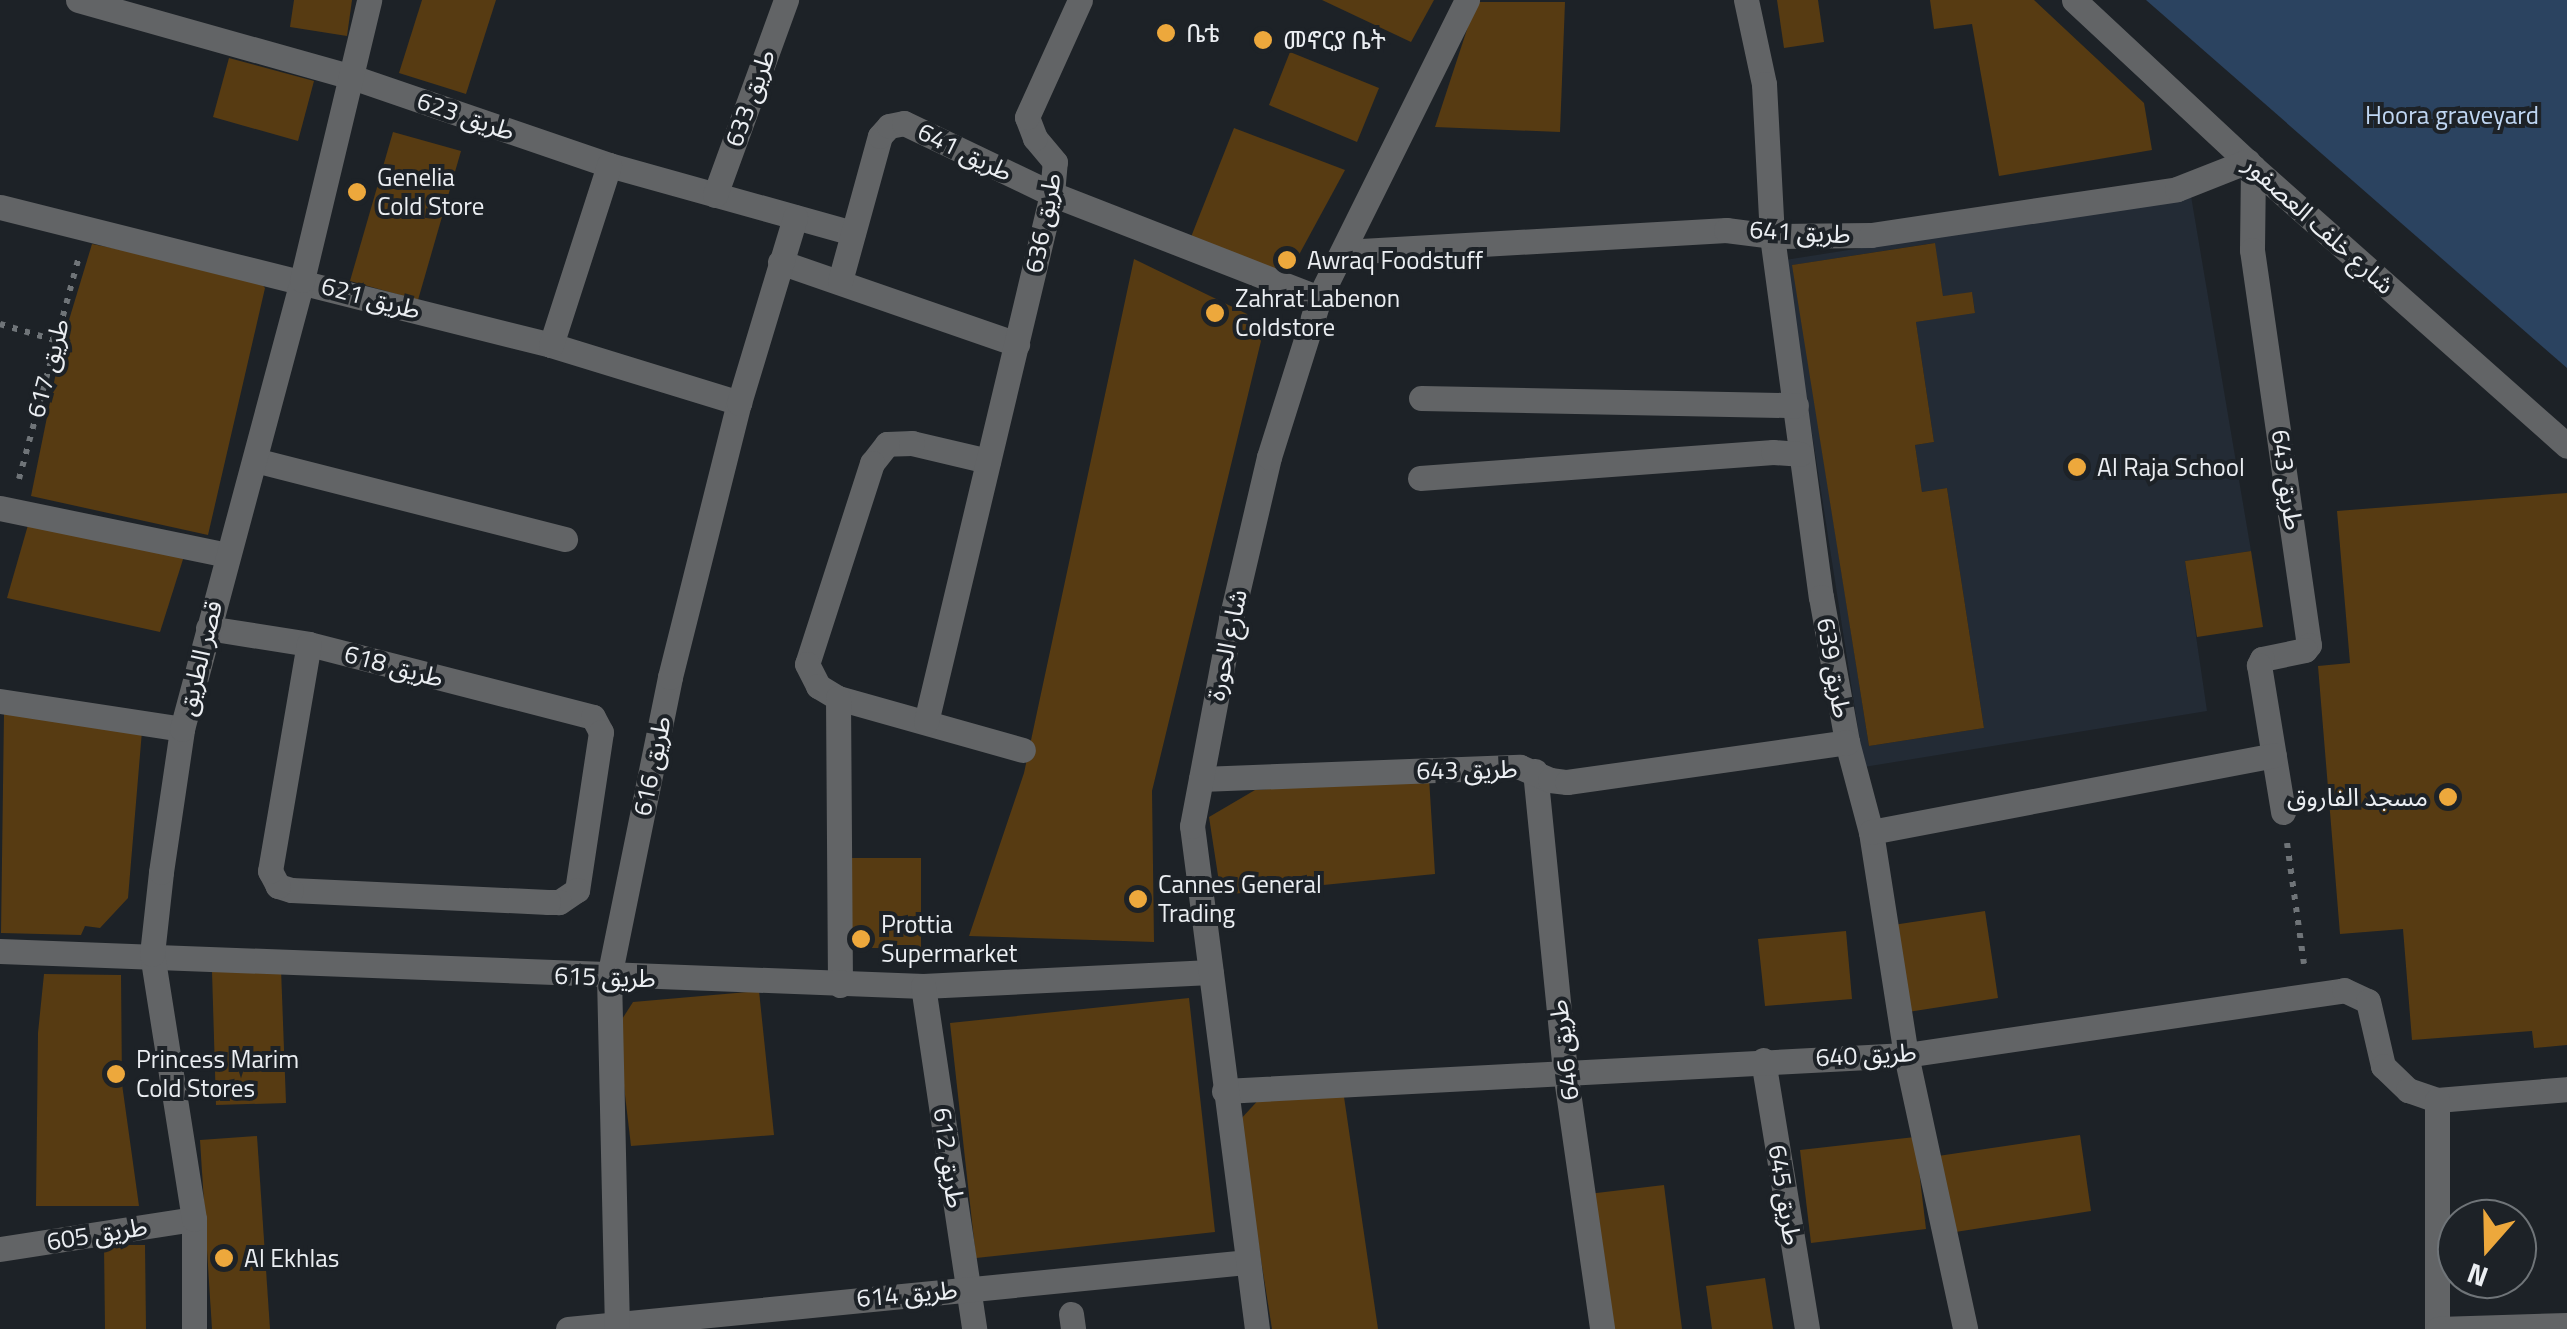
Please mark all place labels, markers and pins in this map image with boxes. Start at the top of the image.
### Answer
place label: ቤቴ [1186,18,1219,48]
marker: ቤቴ [1155,22,1177,44]
place label: መኖርያ ቤት [1283,25,1386,55]
marker: መኖርያ ቤት [1252,29,1274,51]
place label: Genelia Cold Store [377,163,484,222]
marker: Genelia Cold Store [346,181,368,203]
place label: Awraq Foodstuff [1307,245,1483,275]
marker: Awraq Foodstuff [1276,249,1298,271]
place label: Zahrat Labenon Coldstore [1235,284,1400,343]
marker: Zahrat Labenon Coldstore [1204,302,1226,324]
place label: Al Raja School [2097,452,2245,482]
marker: Al Raja School [2066,456,2088,478]
place label: مسجد الفاروق [2287,782,2428,812]
marker: مسجد الفاروق [2437,786,2459,808]
place label: Cannes General Trading [1158,870,1322,929]
marker: Cannes General Trading [1127,888,1149,910]
place label: Prottia Supermarket [881,910,1017,969]
marker: Prottia Supermarket [850,928,872,950]
place label: Princess Marim Cold Stores [136,1045,299,1104]
marker: Princess Marim Cold Stores [105,1063,127,1085]
place label: Al Ekhlas [244,1243,339,1273]
marker: Al Ekhlas [213,1247,235,1269]

